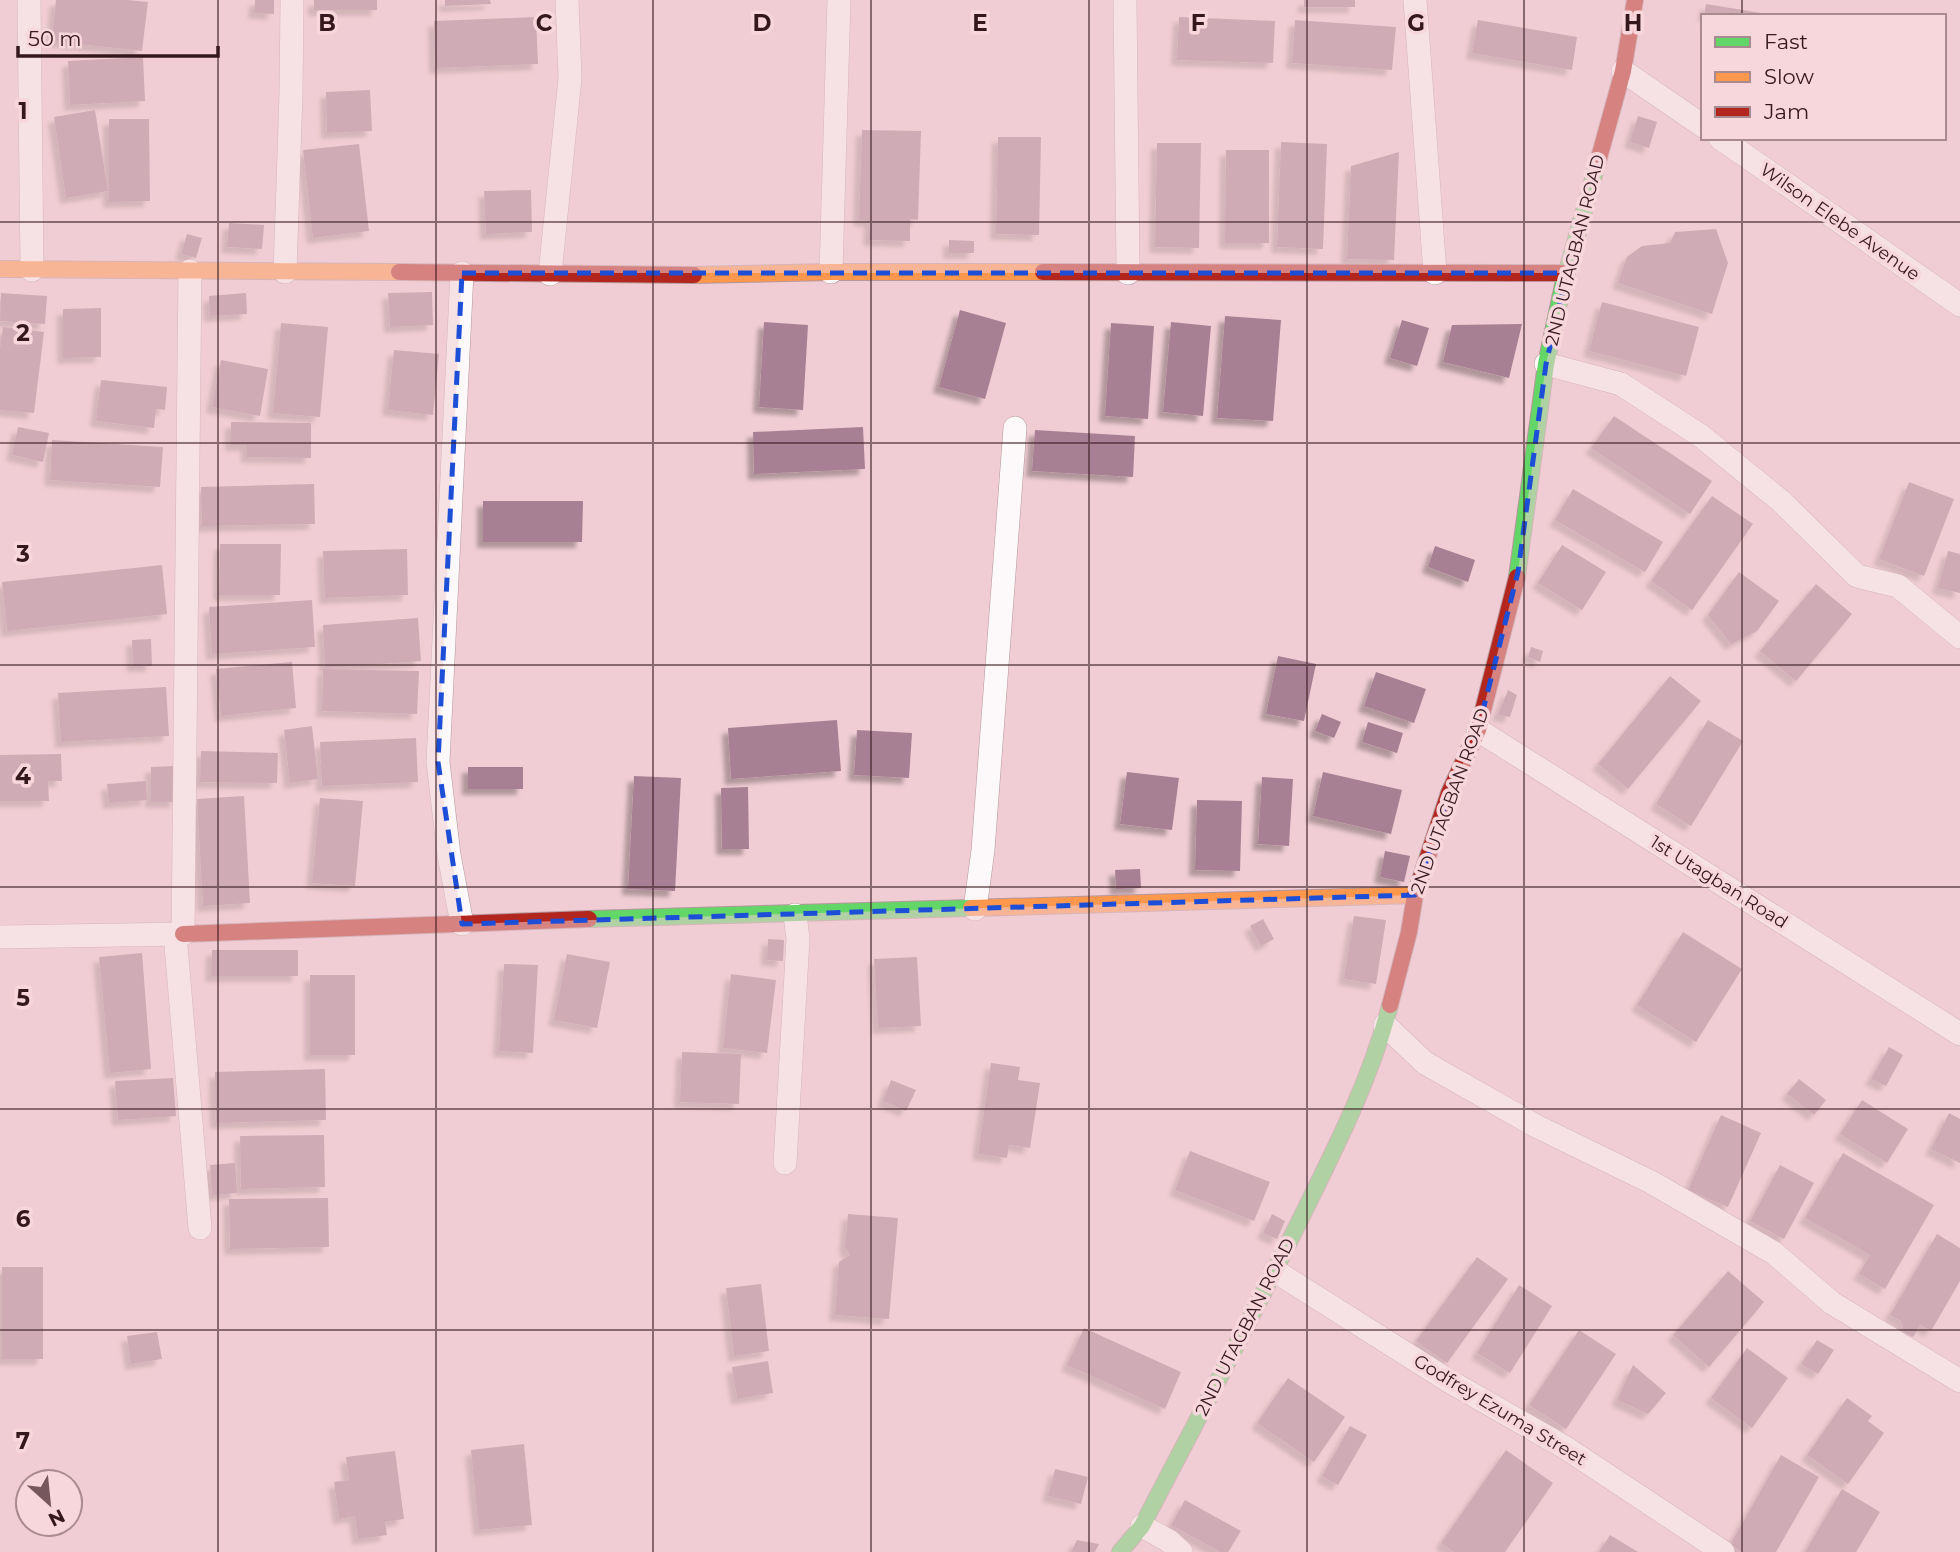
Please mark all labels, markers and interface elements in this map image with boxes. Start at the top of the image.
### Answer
text: B [318,9,336,37]
text: C [536,9,553,37]
text: D [753,9,772,37]
text: E [972,9,988,37]
text: F [1191,9,1206,37]
text: G [1407,9,1425,37]
text: H [1624,9,1642,37]
scale bar [18,14,217,58]
legend [1701,14,1946,140]
text: 50 m [28,26,82,51]
text: Fast [1764,29,1808,54]
text: Slow [1764,64,1814,89]
text: 1 [18,97,28,125]
text: Jam [1763,99,1809,124]
street label: 2ND UTAGBAN ROAD [1541,152,1609,348]
street label: Wilson Elebe Avenue [1756,159,1924,286]
text: 2 [16,319,30,347]
text: 3 [15,540,30,568]
street label: 2ND UTAGBAN ROAD [1406,705,1494,897]
text: 4 [15,762,31,790]
street label: 1st Utagban Road [1646,831,1792,933]
text: 5 [16,984,30,1012]
text: 6 [16,1205,31,1233]
street label: 2ND UTAGBAN ROAD [1191,1235,1299,1419]
street label: Godfrey Ezuma Street [1410,1350,1590,1470]
text: 7 [16,1427,30,1455]
north arrow [14,1468,84,1538]
text: N [44,1504,69,1531]

